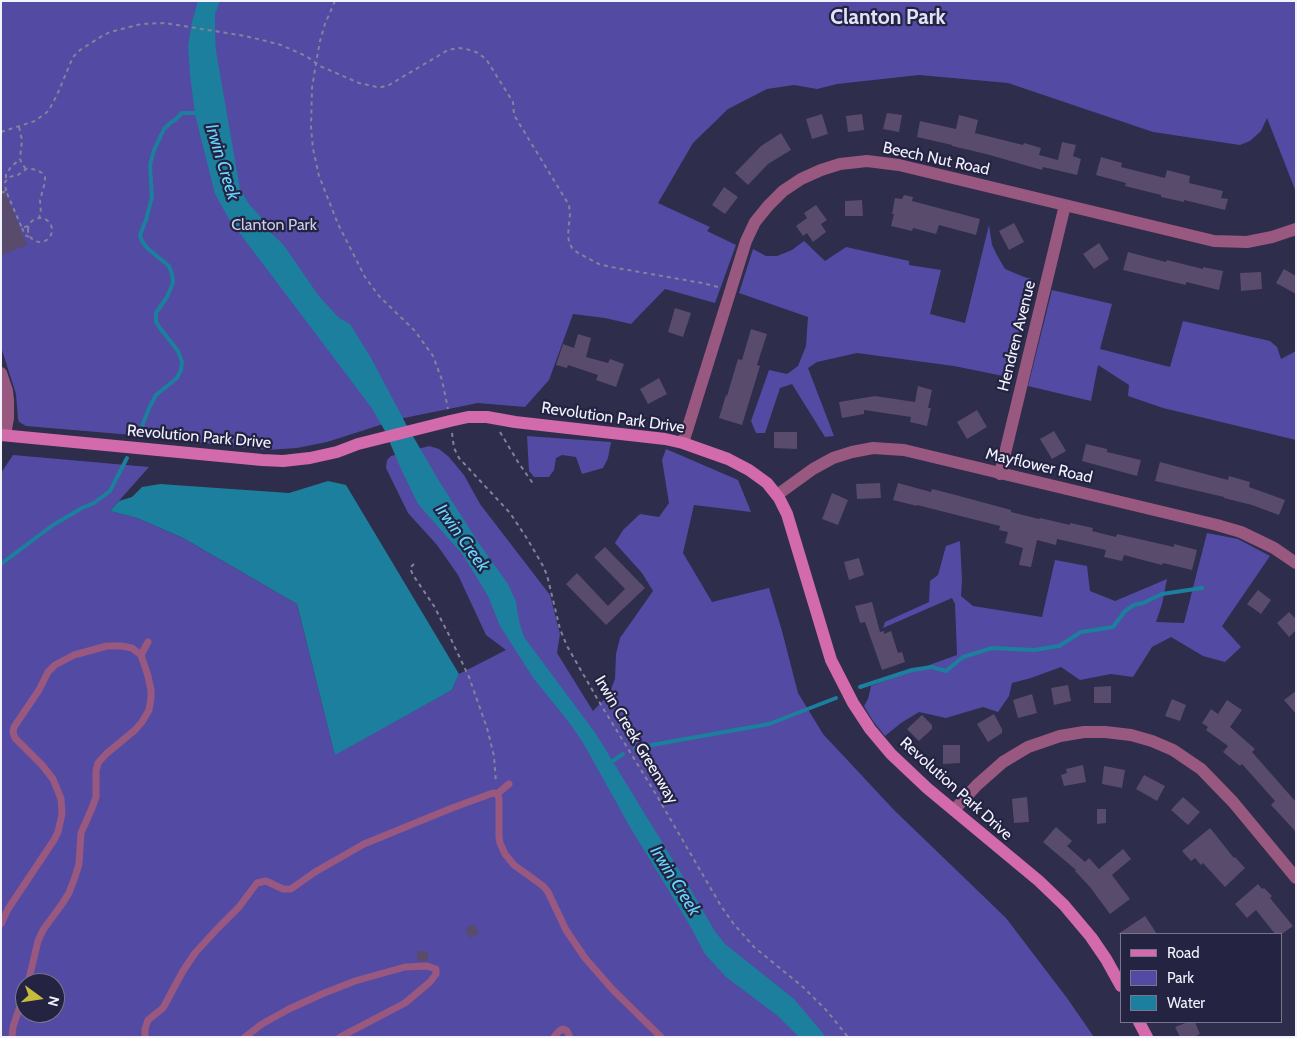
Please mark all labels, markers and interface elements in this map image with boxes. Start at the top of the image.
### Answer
district label: Clanton Park [830,5,946,31]
water label: Irwin Creek [200,121,244,203]
street label: Beech Nut Road [881,138,991,180]
park label: Clanton Park [231,215,317,235]
street label: Hendren Avenue [994,279,1040,393]
street label: Revolution Park Drive [540,398,686,438]
street label: Revolution Park Drive [126,421,272,453]
street label: Mayflower Road [984,444,1094,488]
water label: Irwin Creek [430,500,494,576]
street label: Irwin Creek Greenway [590,673,682,807]
street label: Revolution Park Drive [896,733,1016,845]
water label: Irwin Creek [645,842,705,920]
legend [1120,933,1282,1023]
text: Road [1167,944,1200,962]
text: Park [1167,969,1194,987]
north arrow [15,973,65,1023]
text: N [44,994,64,1008]
text: Water [1167,994,1205,1012]

